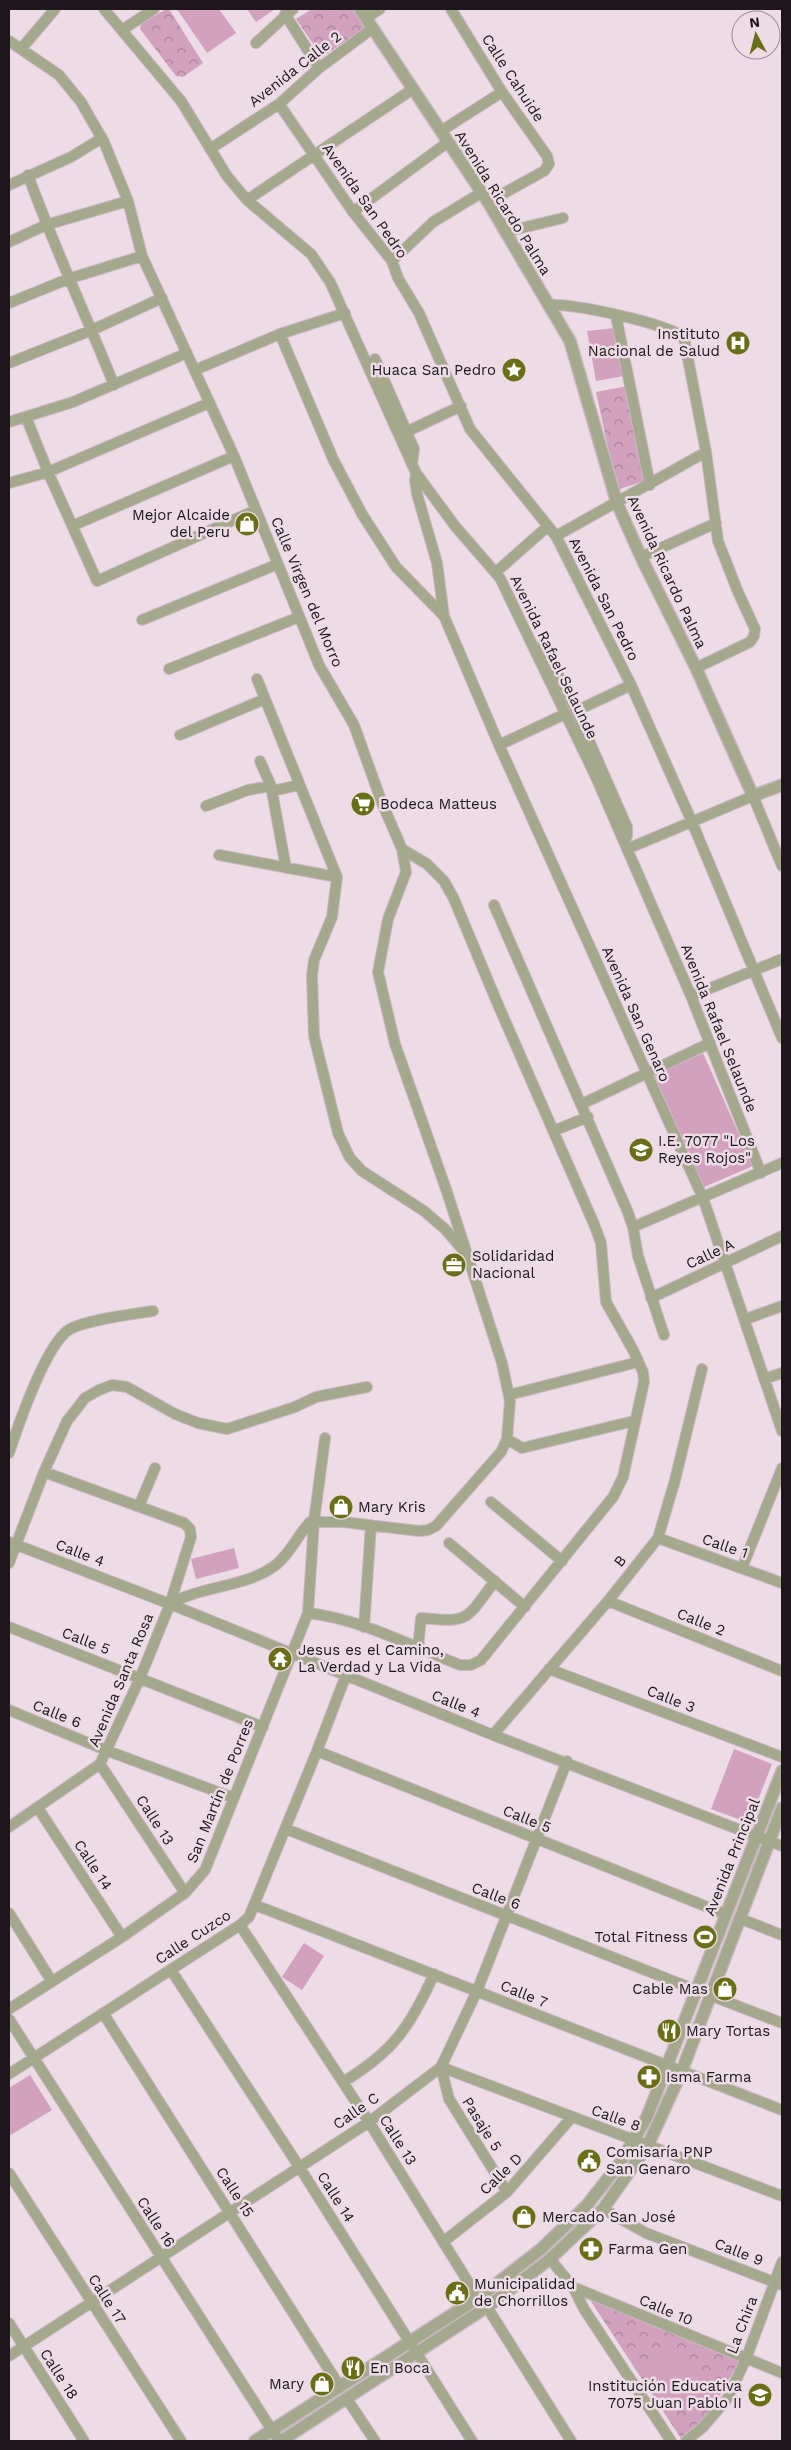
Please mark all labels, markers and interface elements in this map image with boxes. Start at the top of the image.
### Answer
north arrow [731,10,781,60]
text: N [748,14,761,31]
street label: Avenida Calle 2 [245,27,345,111]
street label: Calle Cahuide [478,31,548,125]
street label: Avenida Ricardo Palma [451,127,555,279]
street label: Avenida San Pedro [319,140,411,262]
place label: Instituto Nacional de Salud [588,325,720,360]
hospital icon: Instituto Nacional de Salud [725,330,751,356]
place icon: Huaca San Pedro [501,357,527,383]
place label: Huaca San Pedro [371,361,496,379]
street label: Avenida Ricardo Palma [624,493,711,652]
place label: Mejor Alcaide del Peru [132,506,230,541]
shop icon: Mejor Alcaide del Peru [234,511,260,537]
street label: Calle Virgen del Morro [267,514,347,670]
street label: Avenida San Pedro [565,534,643,664]
street label: Avenida Rafael Selaunde [506,572,602,742]
supermarket icon: Bodeca Matteus [350,791,376,817]
place label: Bodeca Matteus [380,795,497,813]
street label: Avenida Rafael Selaunde [677,941,761,1115]
street label: Avenida San Genaro [598,944,674,1084]
place label: I.E. 7077 "Los Reyes Rojos" [658,1132,755,1167]
school or university icon: I.E. 7077 "Los Reyes Rojos" [628,1137,654,1163]
street label: Calle A [683,1235,737,1273]
place label: Solidaridad Nacional [472,1247,555,1282]
office icon: Solidaridad Nacional [441,1252,467,1278]
shop icon: Mary Kris [328,1494,354,1520]
place label: Mary Kris [358,1498,426,1516]
street label: Calle 1 [700,1530,750,1562]
street label: Calle 4 [53,1535,107,1571]
street label: B [610,1552,630,1570]
street label: Calle 2 [674,1604,728,1640]
street label: Avenida Santa Rosa [85,1610,158,1750]
street label: Calle 5 [59,1624,113,1658]
place label: Jesus es el Camino, La Verdad y La Vida [298,1641,444,1676]
temple icon: Jesus es el Camino, La Verdad y La Vida [267,1646,293,1672]
street label: Calle 3 [644,1682,698,1716]
street label: Calle 4 [429,1686,483,1722]
street label: Calle 6 [30,1696,84,1732]
street label: San Martín de Porres [183,1716,257,1866]
street label: Calle 13 [132,1792,178,1848]
street label: Avenida Principal [700,1795,764,1918]
street label: Calle 5 [500,1801,554,1837]
street label: Calle 14 [70,1836,116,1894]
street label: Calle 6 [469,1878,523,1914]
street label: Calle Cuzco [152,1906,234,1968]
sports icon: Total Fitness [692,1924,718,1950]
place label: Total Fitness [595,1928,688,1946]
street label: Calle 7 [498,1976,550,2012]
shop icon: Cable Mas [712,1976,738,2002]
place label: Cable Mas [632,1980,708,1998]
restaurant icon: Mary Tortas [656,2018,682,2044]
place label: Mary Tortas [686,2022,770,2040]
pharmacy icon: Isma Farma [636,2064,662,2090]
place label: Isma Farma [666,2068,752,2086]
street label: Calle C [330,2089,382,2133]
street label: Pasaje 5 [458,2094,506,2154]
street label: Calle 8 [589,2101,643,2135]
street label: Calle 13 [376,2111,420,2169]
place label: Comisaría PNP San Genaro [606,2143,713,2178]
public building icon: Comisaría PNP San Genaro [576,2148,602,2174]
street label: Calle D [476,2149,526,2199]
street label: Calle 15 [212,2164,258,2220]
street label: Calle 14 [313,2168,359,2226]
street label: Calle 16 [133,2193,179,2251]
shop icon: Mercado San José [511,2204,537,2230]
place label: Mercado San José [542,2208,676,2226]
street label: Calle 9 [712,2234,766,2270]
pharmacy icon: Farma Gen [578,2236,604,2262]
place label: Farma Gen [608,2240,687,2258]
street label: Calle 17 [84,2271,130,2327]
place label: Municipalidad de Chorrillos [474,2275,575,2310]
public building icon: Municipalidad de Chorrillos [444,2280,470,2306]
street label: Calle 10 [636,2291,696,2329]
street label: La Chira [723,2293,761,2356]
street label: Calle 18 [36,2345,82,2403]
restaurant icon: En Boca [340,2355,366,2381]
place label: En Boca [370,2359,430,2377]
shop icon: Mary [309,2371,335,2397]
place label: Mary [269,2375,304,2393]
place label: Institución Educativa 7075 Juan Pablo II [588,2377,742,2412]
school or university icon: Institución Educativa 7075 Juan Pablo II [747,2382,773,2408]

